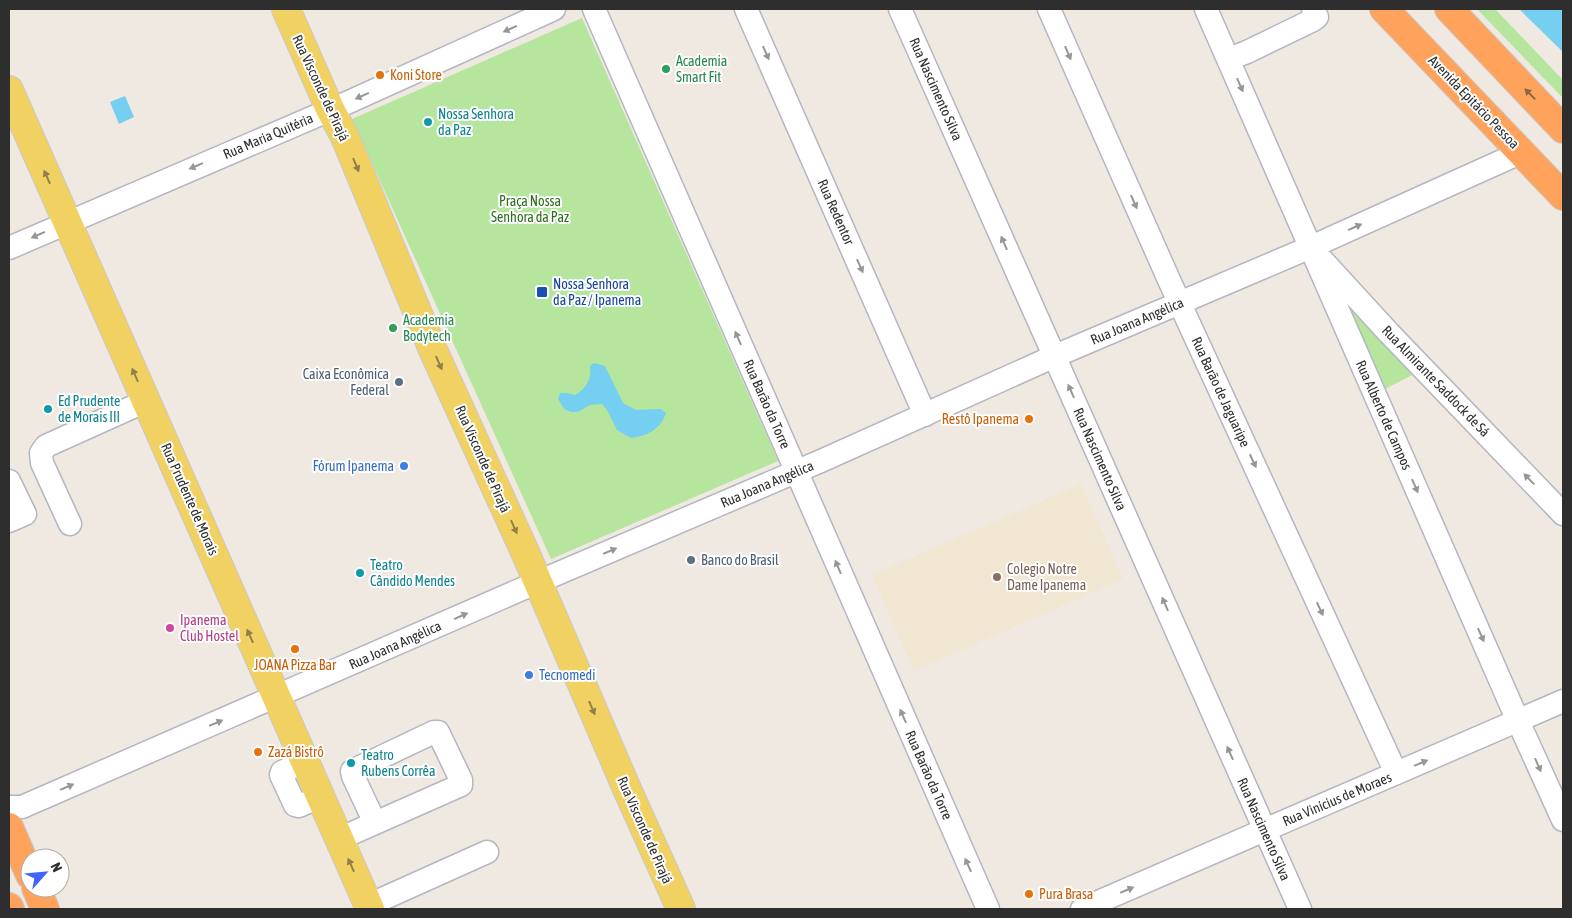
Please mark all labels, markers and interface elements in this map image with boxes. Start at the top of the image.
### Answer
one-way arrow [503,25,517,33]
street label: Rua Visconde de Pirajá [289,32,353,144]
street label: Rua Nascimento Silva [906,35,966,143]
one-way arrow [763,46,771,60]
one-way arrow [1065,46,1073,60]
street label: Avenida Epitácio Pessoa [1425,52,1523,152]
place label: Academia Smart Fit [676,53,727,85]
marker: Academia Smart Fit [660,63,672,75]
place label: Koni Store [390,67,442,83]
marker: Koni Store [374,69,386,81]
one-way arrow [1237,78,1245,92]
one-way arrow [1524,88,1536,100]
one-way arrow [355,92,369,100]
place label: Nossa Senhora da Paz [438,106,514,138]
street label: Rua Maria Quitéria [221,110,315,162]
marker: Nossa Senhora da Paz [422,116,434,128]
one-way arrow [353,158,361,172]
one-way arrow [189,163,203,171]
one-way arrow [43,170,51,184]
street label: Rua Redentor [814,177,858,248]
park label: Praça Nossa Senhora da Paz [491,193,569,225]
one-way arrow [1131,195,1139,209]
one-way arrow [1348,223,1362,231]
one-way arrow [31,231,45,239]
one-way arrow [1000,236,1008,250]
one-way arrow [856,259,864,273]
place label: Nossa Senhora da Paz / Ipanema [553,276,641,308]
marker: Nossa Senhora da Paz / Ipanema [535,285,549,299]
street label: Rua Joana Angélica [1088,294,1186,348]
place label: Academia Bodytech [403,312,454,344]
marker: Academia Bodytech [387,322,399,334]
street label: Rua Almirante Saddock de Sá [1379,322,1493,440]
one-way arrow [734,331,742,345]
street label: Rua Barão de Jaguaripe [1188,334,1254,450]
one-way arrow [436,356,444,370]
street label: Rua Barão da Torre [740,357,794,451]
street label: Rua Alberto de Campos [1353,358,1415,472]
place label: Caixa Econômica Federal [303,366,389,398]
one-way arrow [130,368,138,382]
marker: Caixa Econômica Federal [393,376,405,388]
one-way arrow [1066,384,1074,398]
place label: Ed Prudente de Morais III [58,393,120,425]
marker: Ed Prudente de Morais III [42,403,54,415]
street label: Rua Visconde de Pirajá [452,403,514,515]
street label: Rua Nascimento Silva [1070,405,1130,513]
place label: Restô Ipanema [942,411,1019,427]
marker: Restô Ipanema [1023,413,1035,425]
street label: Rua Prudente de Morais [158,440,222,558]
one-way arrow [1249,454,1257,468]
street label: Rua Joana Angélica [718,457,816,511]
place label: Fórum Ipanema [313,458,394,474]
marker: Fórum Ipanema [398,460,410,472]
one-way arrow [1524,473,1536,485]
one-way arrow [1412,479,1420,493]
one-way arrow [510,520,518,534]
one-way arrow [603,547,617,555]
place label: Banco do Brasil [701,552,779,568]
marker: Banco do Brasil [685,554,697,566]
place label: Teatro Cândido Mendes [370,557,455,589]
one-way arrow [834,559,842,574]
place label: Colegio Notre Dame Ipanema [1007,561,1086,593]
marker: Teatro Cândido Mendes [354,567,366,579]
marker: Colegio Notre Dame Ipanema [991,571,1003,583]
one-way arrow [1160,597,1168,611]
one-way arrow [1317,602,1325,616]
place label: Ipanema Club Hostel [180,612,239,644]
one-way arrow [454,612,468,620]
street label: Rua Joana Angélica [346,617,444,673]
marker: Ipanema Club Hostel [164,622,176,634]
one-way arrow [1477,628,1485,642]
one-way arrow [245,629,253,643]
marker: JOANA Pizza Bar [289,643,301,655]
place label: JOANA Pizza Bar [254,657,337,673]
place label: Tecnomedi [539,667,595,683]
marker: Tecnomedi [523,669,535,681]
one-way arrow [589,701,597,715]
one-way arrow [898,709,906,723]
one-way arrow [209,718,223,726]
street label: Rua Barão da Torre [902,728,956,822]
place label: Zazá Bistrô [268,744,324,760]
marker: Zazá Bistrô [252,746,264,758]
one-way arrow [1226,746,1234,760]
place label: Teatro Rubens Corrêa [361,747,435,779]
marker: Teatro Rubens Corrêa [345,757,357,769]
one-way arrow [1414,758,1428,766]
one-way arrow [1535,758,1543,772]
street label: Rua Vinícius de Moraes [1280,769,1394,829]
street label: Rua Visconde de Pirajá [614,774,676,886]
street label: Rua Nascimento Silva [1234,775,1294,883]
one-way arrow [60,783,74,791]
north arrow [20,848,70,898]
one-way arrow [346,858,354,872]
one-way arrow [964,858,972,872]
text: N [48,860,66,874]
one-way arrow [1120,885,1134,893]
place label: Pura Brasa [1039,886,1093,902]
marker: Pura Brasa [1023,888,1035,900]

